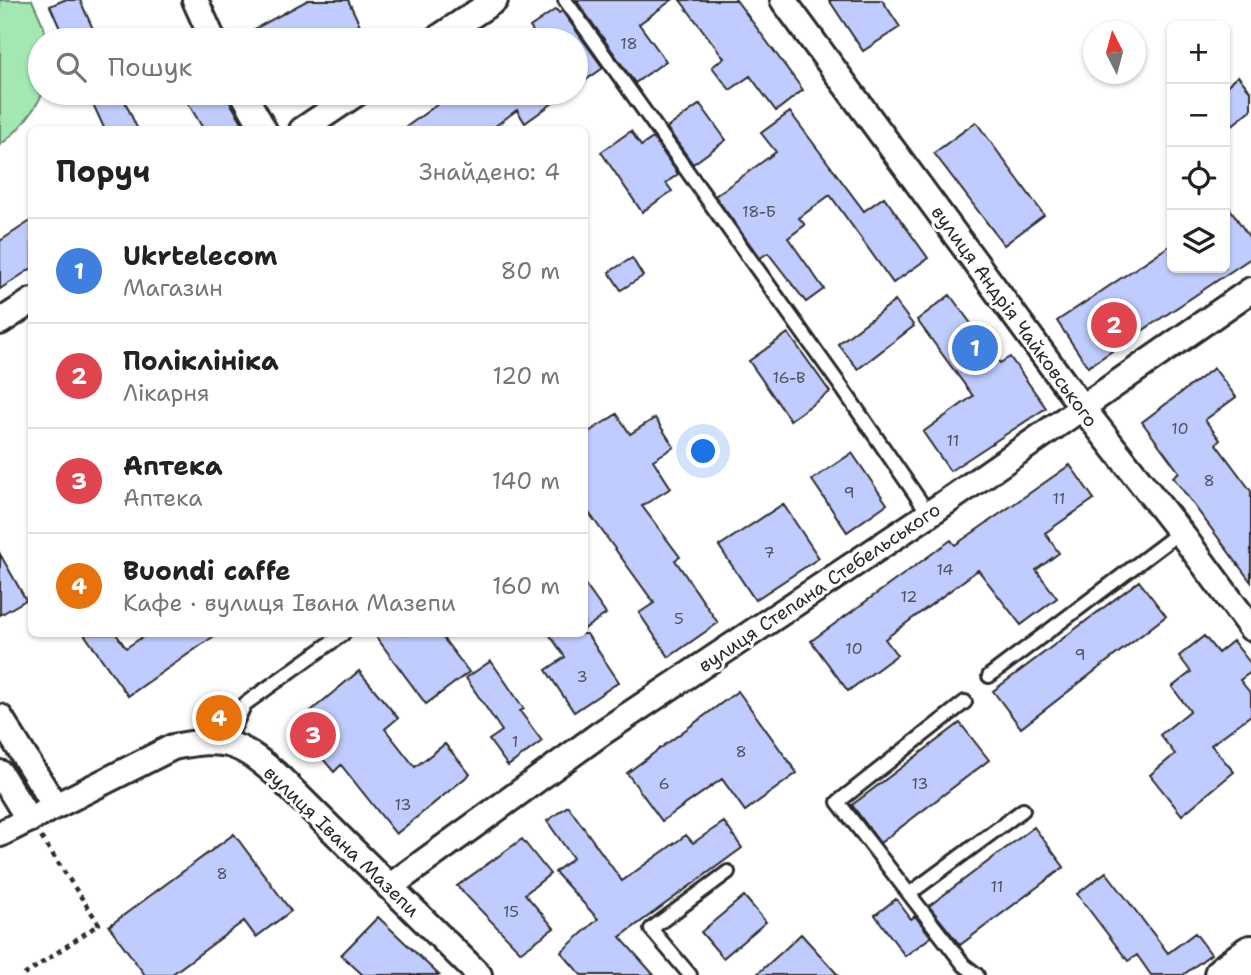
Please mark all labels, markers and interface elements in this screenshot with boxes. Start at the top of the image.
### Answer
north arrow [1083,21,1146,84]
map controls [1167,21,1230,273]
button: + [1167,21,1230,84]
search box [28,28,588,105]
house number: 18 [620,33,638,54]
icon: search [52,48,90,86]
text: Пошук [108,49,192,84]
button: − [1167,84,1230,147]
button: locate [1167,147,1230,210]
text: Поруч [56,151,150,192]
text: Знайдено: 4 [419,157,560,187]
house number: 18-Б [742,201,776,222]
street label: вулиця Андрія Чайковського [926,201,1103,432]
button: layers [1167,210,1230,273]
text: Ukrtelecom [123,238,277,273]
text: 1 [74,256,84,286]
text: 80 m [501,256,560,286]
text: Магазин [123,273,223,303]
pin: 2 [1091,299,1137,351]
pin: 1 [952,322,998,374]
text: Поліклініка [123,343,279,378]
text: 2 [71,361,87,391]
text: 120 m [492,361,560,391]
house number: 16-В [772,367,806,388]
text: Лікарня [123,378,210,408]
house number: 10 [1171,418,1189,439]
house number: 11 [947,430,959,451]
your location [686,434,720,468]
text: Аптека [123,448,223,483]
text: 3 [71,466,87,496]
text: 140 m [492,466,560,496]
house number: 8 [1203,470,1215,491]
house number: 9 [843,482,855,503]
text: Аптека [123,483,203,513]
house number: 11 [1053,488,1065,509]
street label: вулиця Степана Стебельського [693,497,945,678]
house number: 7 [763,542,775,563]
text: Buondi caffe [123,553,291,588]
house number: 14 [936,559,954,580]
text: 4 [71,571,87,601]
text: 160 m [492,571,560,601]
house number: 12 [900,586,918,607]
text: Кафе · вулиця Івана Мазепи [123,588,456,618]
house number: 5 [674,608,684,629]
house number: 10 [845,638,863,659]
house number: 9 [1074,644,1086,665]
house number: 3 [576,666,588,687]
pin: 4 [196,692,242,744]
pin: 3 [290,709,336,761]
house number: 1 [512,731,518,752]
house number: 8 [735,741,747,762]
street label: вулиця Івана Мазепи [258,760,425,922]
house number: 6 [658,773,670,794]
house number: 13 [911,773,929,794]
house number: 13 [394,794,412,815]
house number: 8 [216,863,228,884]
house number: 11 [991,876,1003,897]
house number: 15 [503,901,519,922]

